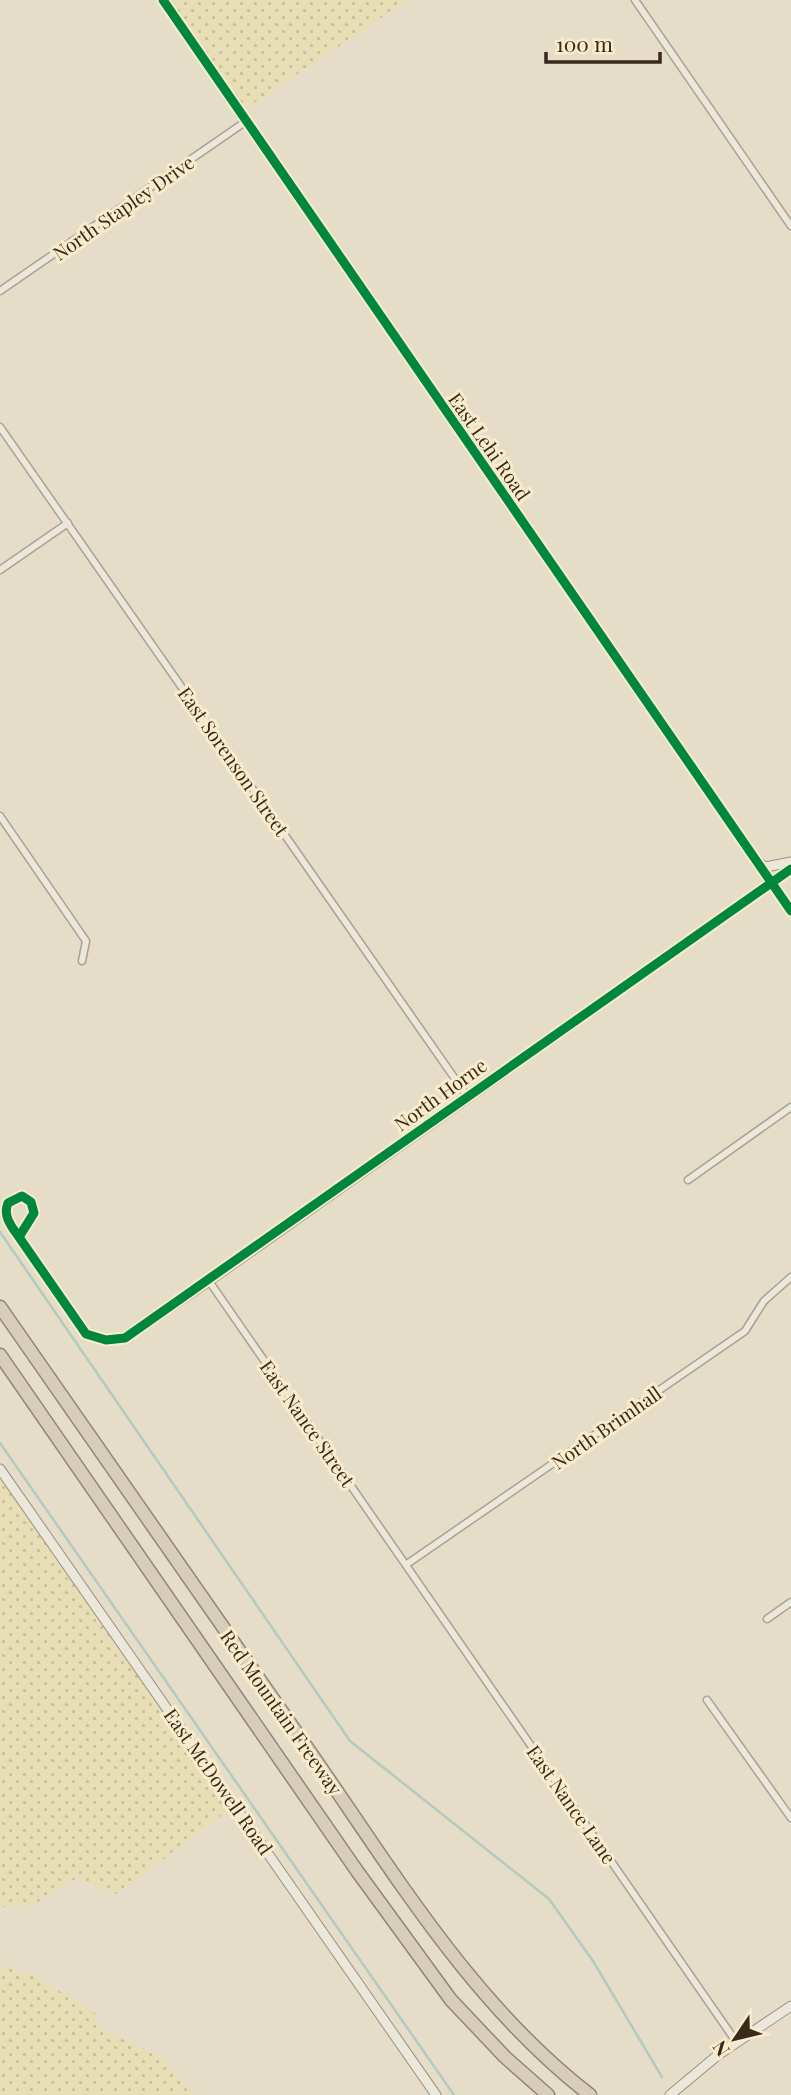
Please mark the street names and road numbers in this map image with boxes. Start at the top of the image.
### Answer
street label: North Stapley Drive [47,148,199,266]
street label: East Lehi Road [443,387,537,505]
street label: East Sorenson Street [173,681,295,841]
street label: North Horne [388,1052,492,1136]
street label: East Nance Street [255,1354,362,1492]
street label: North Brimhall [546,1379,667,1475]
street label: Red Mountain Freeway [215,1624,349,1800]
street label: East McDowell Road [159,1703,279,1859]
street label: East Nance Lane [521,1739,623,1869]

